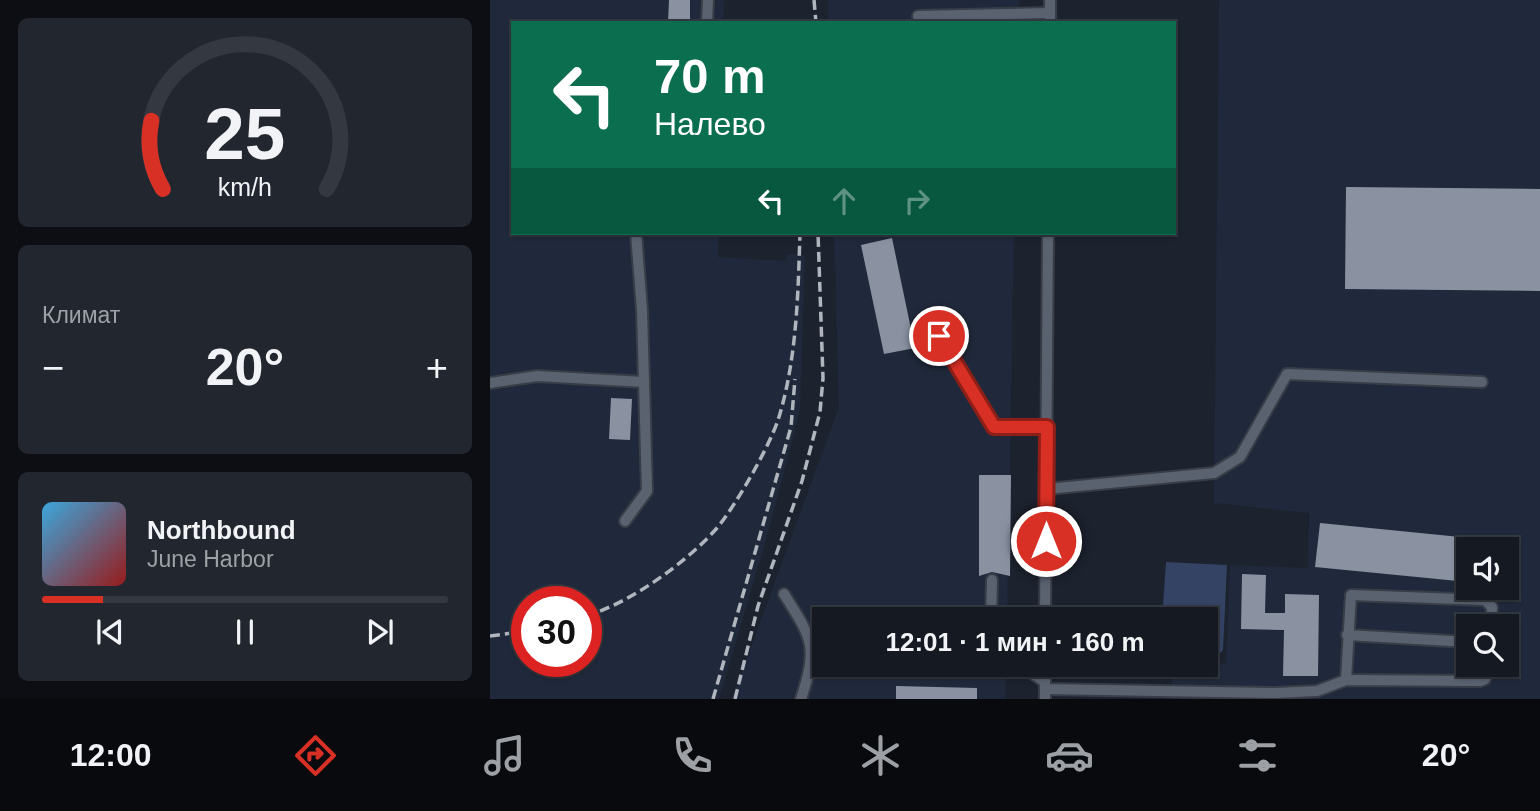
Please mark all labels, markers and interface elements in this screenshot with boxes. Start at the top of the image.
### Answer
icon: left [539,49,630,140]
text: 70 m [654,49,766,103]
text: 25 [205,93,285,174]
text: Налево [654,106,766,142]
text: km/h [218,172,272,200]
icon: left [752,182,790,220]
icon: ahead [825,182,863,220]
icon: right [898,182,936,220]
text: Климат [42,302,120,328]
pin [909,306,969,366]
icon: arrive [920,317,958,355]
text: 20° [206,338,284,396]
text: − [42,347,64,389]
text: + [426,347,448,389]
position arrow [1009,504,1083,578]
text: Northbound [147,515,296,545]
map controls [1456,537,1519,677]
button: sound [1456,537,1519,600]
text: June Harbor [147,546,274,572]
speed limit sign: 30 [511,586,602,677]
icon: previous [91,613,129,651]
icon: pause [226,613,264,651]
icon: next [361,613,399,651]
button: search [1456,614,1519,677]
text: 12:01 · 1 мин · 160 m [885,627,1145,657]
icon: directions [291,731,340,780]
icon: music [480,731,529,780]
icon: phone [668,731,717,780]
icon: climate [856,731,905,780]
icon: car [1045,731,1094,780]
icon: filters [1233,731,1282,780]
text: 12:00 [70,737,152,773]
text: 20° [1422,737,1470,773]

